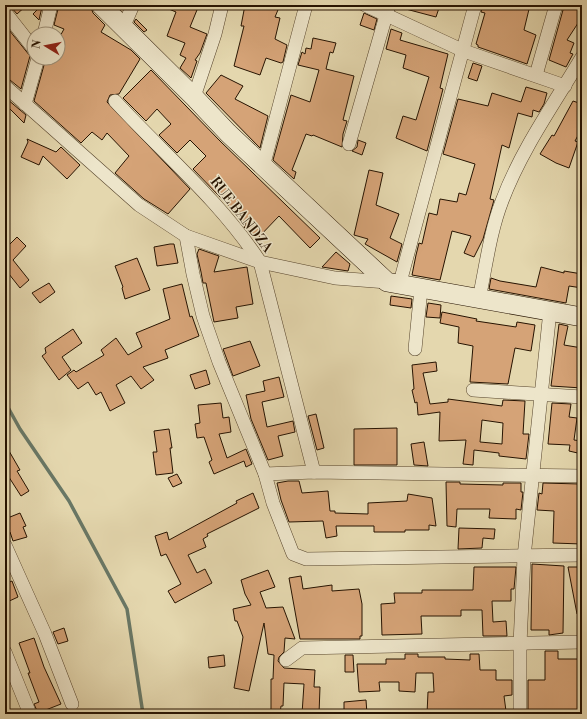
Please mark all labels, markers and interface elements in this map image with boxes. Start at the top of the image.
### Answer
north arrow [26,26,66,66]
text: N [29,39,45,50]
street label: RUE BANDZA [206,173,276,257]

